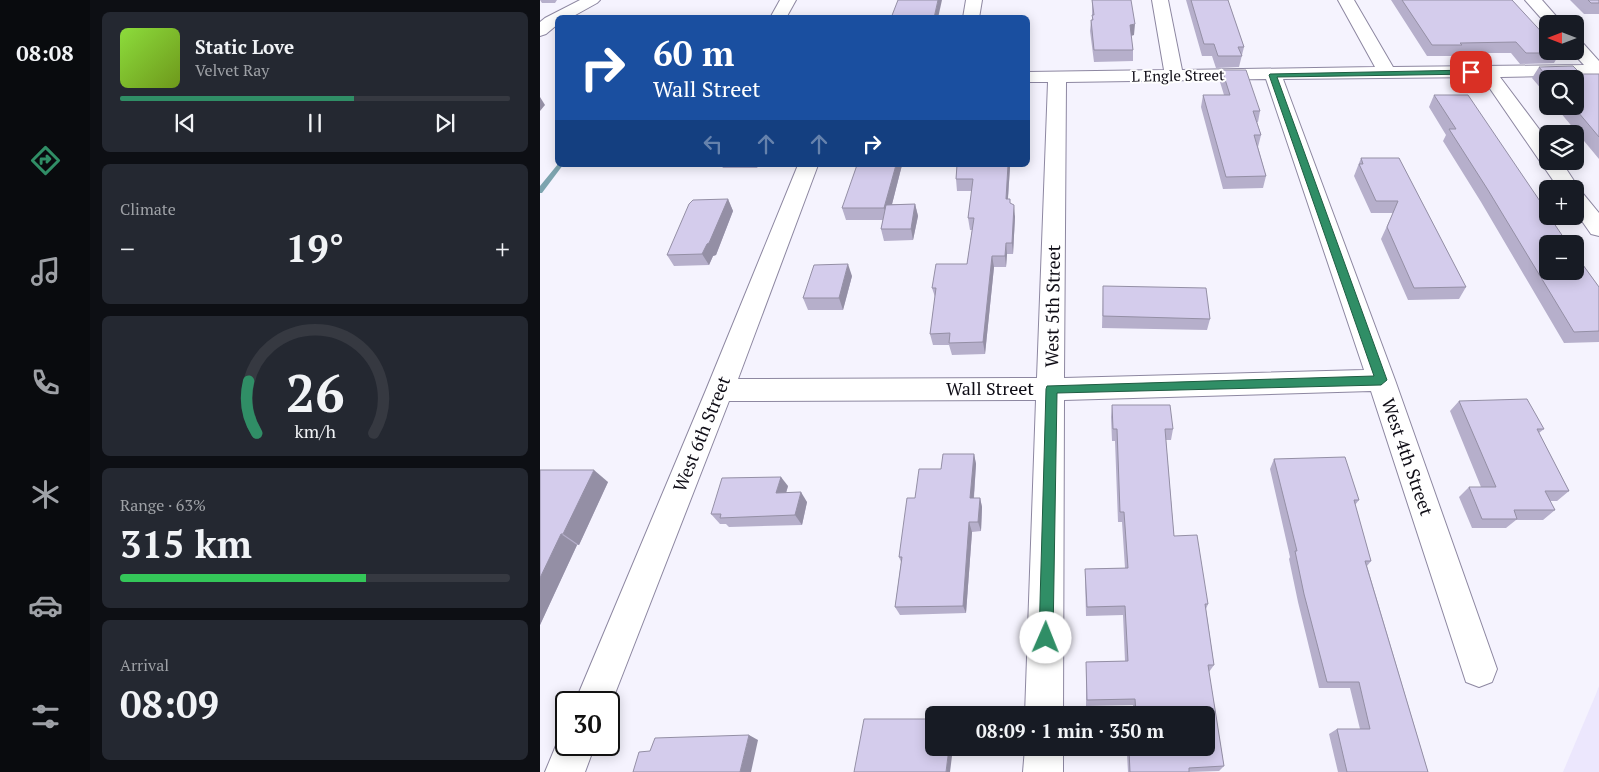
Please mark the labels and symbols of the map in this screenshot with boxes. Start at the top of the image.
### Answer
north arrow [1539,15,1584,60]
pin [1450,51,1492,93]
street label: L Engle Street [1131,64,1225,86]
street label: West 5th Street [1039,244,1065,368]
street label: West 6th Street [667,372,735,495]
street label: Wall Street [946,376,1034,400]
street label: West 4th Street [1377,395,1439,519]
position arrow [1019,611,1071,663]
speed limit sign: 30 [555,691,620,756]

